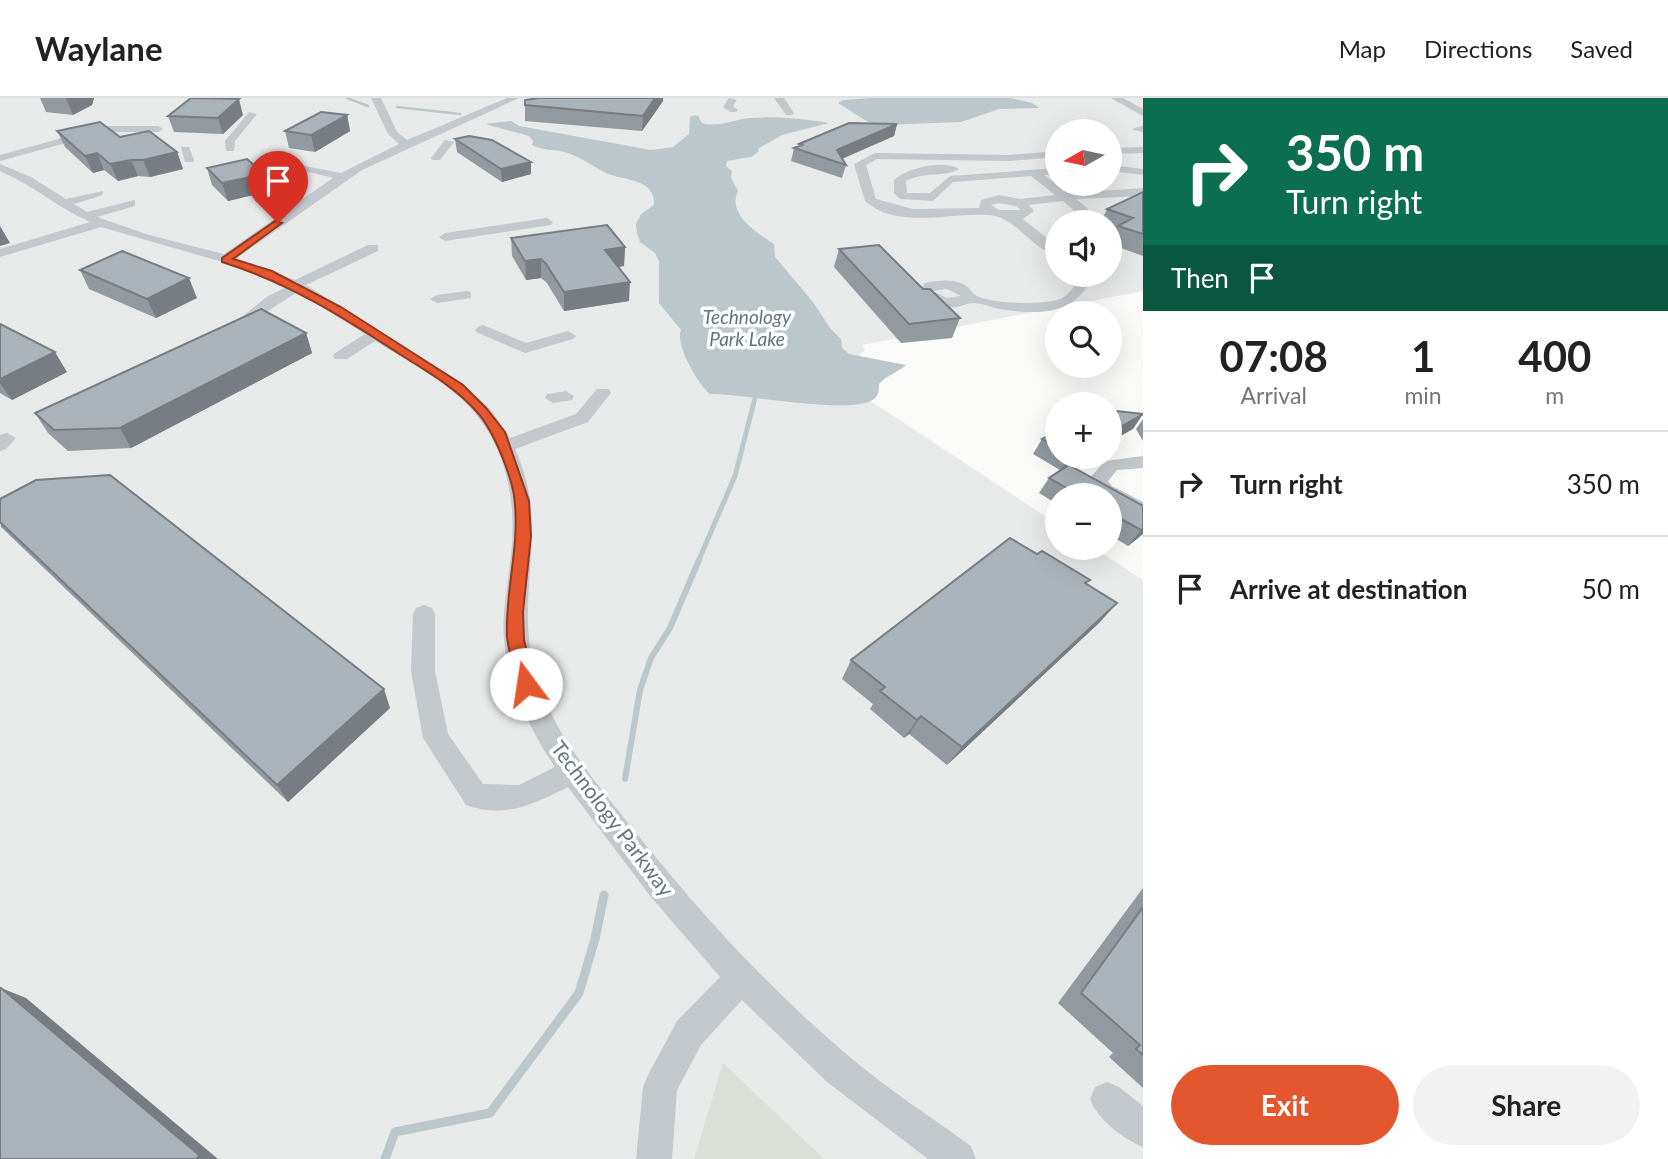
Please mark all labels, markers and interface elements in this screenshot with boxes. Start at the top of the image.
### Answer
text: Waylane [35,28,163,68]
text: Map [1339,34,1386,63]
text: Directions [1424,34,1532,63]
text: Saved [1570,34,1633,63]
north arrow [1045,119,1122,196]
map controls [1045,119,1122,560]
text: 350 m [1286,123,1424,181]
icon: right [1171,126,1262,217]
pin [248,151,308,223]
icon: arrive [259,162,297,200]
text: Turn right [1286,182,1422,221]
button: sound [1045,210,1122,287]
icon: arrive [1243,259,1281,297]
text: Then [1171,262,1229,294]
button: search [1045,301,1122,378]
water label: Technology Park Lake [703,305,792,350]
text: 07:08 [1220,331,1328,381]
text: 1 [1411,331,1435,381]
text: 400 [1518,331,1591,381]
text: Arrival [1241,381,1307,409]
text: min [1404,381,1442,409]
text: m [1545,381,1564,409]
button: + [1045,392,1122,469]
icon: right [1171,465,1209,503]
text: Turn right [1230,468,1343,500]
text: 350 m [1567,468,1640,500]
button: − [1045,483,1122,560]
icon: arrive [1171,570,1209,608]
text: Arrive at destination [1230,573,1467,605]
text: 50 m [1582,573,1640,605]
position arrow [489,647,563,721]
street label: Technology Parkway [547,735,680,901]
button: Exit [1171,1065,1399,1145]
button: Share [1413,1065,1640,1145]

